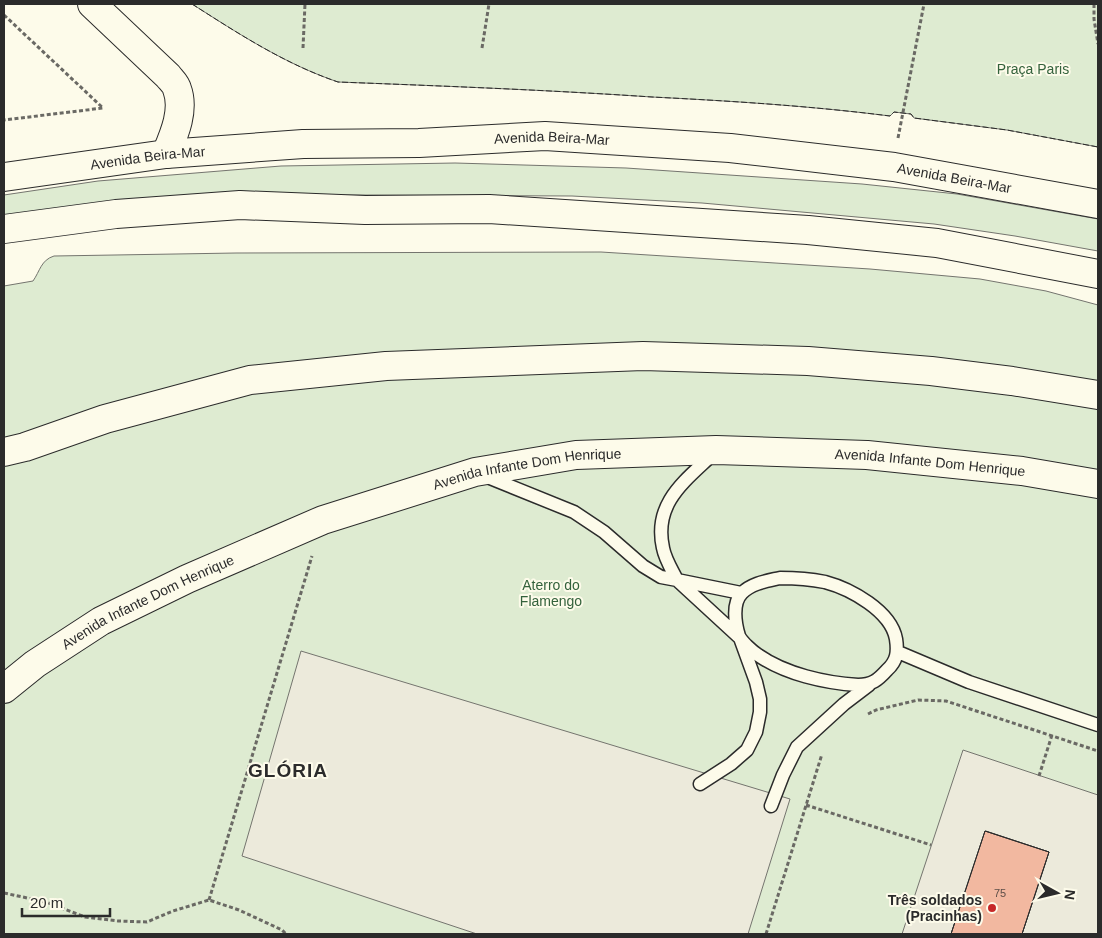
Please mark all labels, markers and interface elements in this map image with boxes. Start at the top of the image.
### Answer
park label: Praça Paris [997,61,1069,77]
street label: Avenida Beira-Mar [494,128,610,148]
street label: Avenida Beira-Mar [89,143,206,173]
street label: Avenida Beira-Mar [896,160,1013,196]
street label: Avenida Infante Dom Henrique [431,445,622,493]
street label: Avenida Infante Dom Henrique [834,446,1026,479]
street label: Avenida Infante Dom Henrique [59,552,237,652]
park label: Aterro do Flamengo [520,577,582,609]
district label: GLÓRIA [248,760,328,781]
north arrow [1032,868,1082,918]
scale bar [22,886,110,918]
house number: 75 [994,887,1006,899]
text: N [1061,889,1079,901]
place label: Três soldados (Pracinhas) [888,892,982,924]
text: 20 m [30,894,63,911]
marker: Três soldados (Pracinhas) [986,902,998,914]

